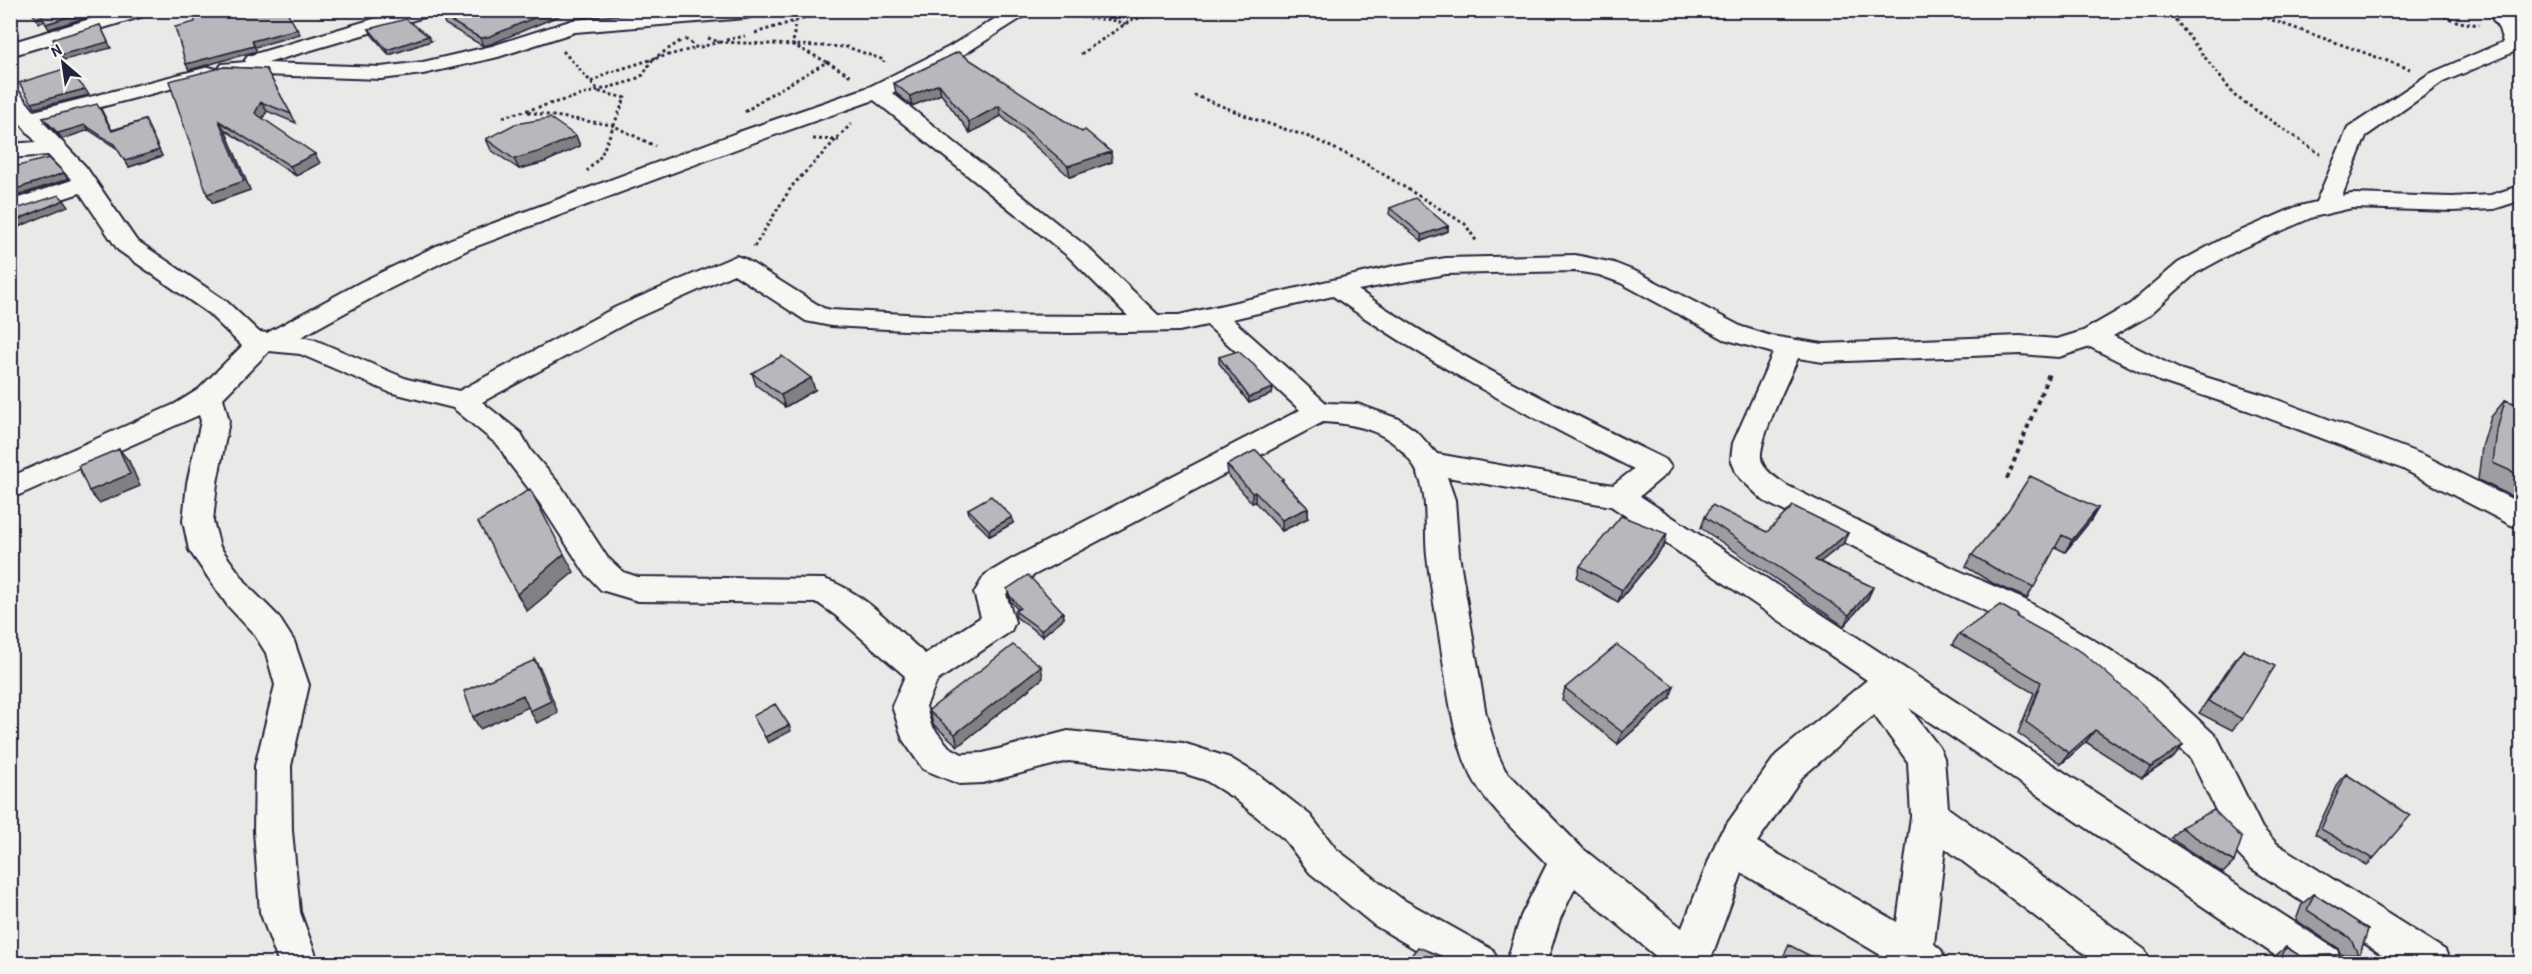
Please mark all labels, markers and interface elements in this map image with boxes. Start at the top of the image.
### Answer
north arrow [33,33,93,93]
text: N [47,38,65,62]

